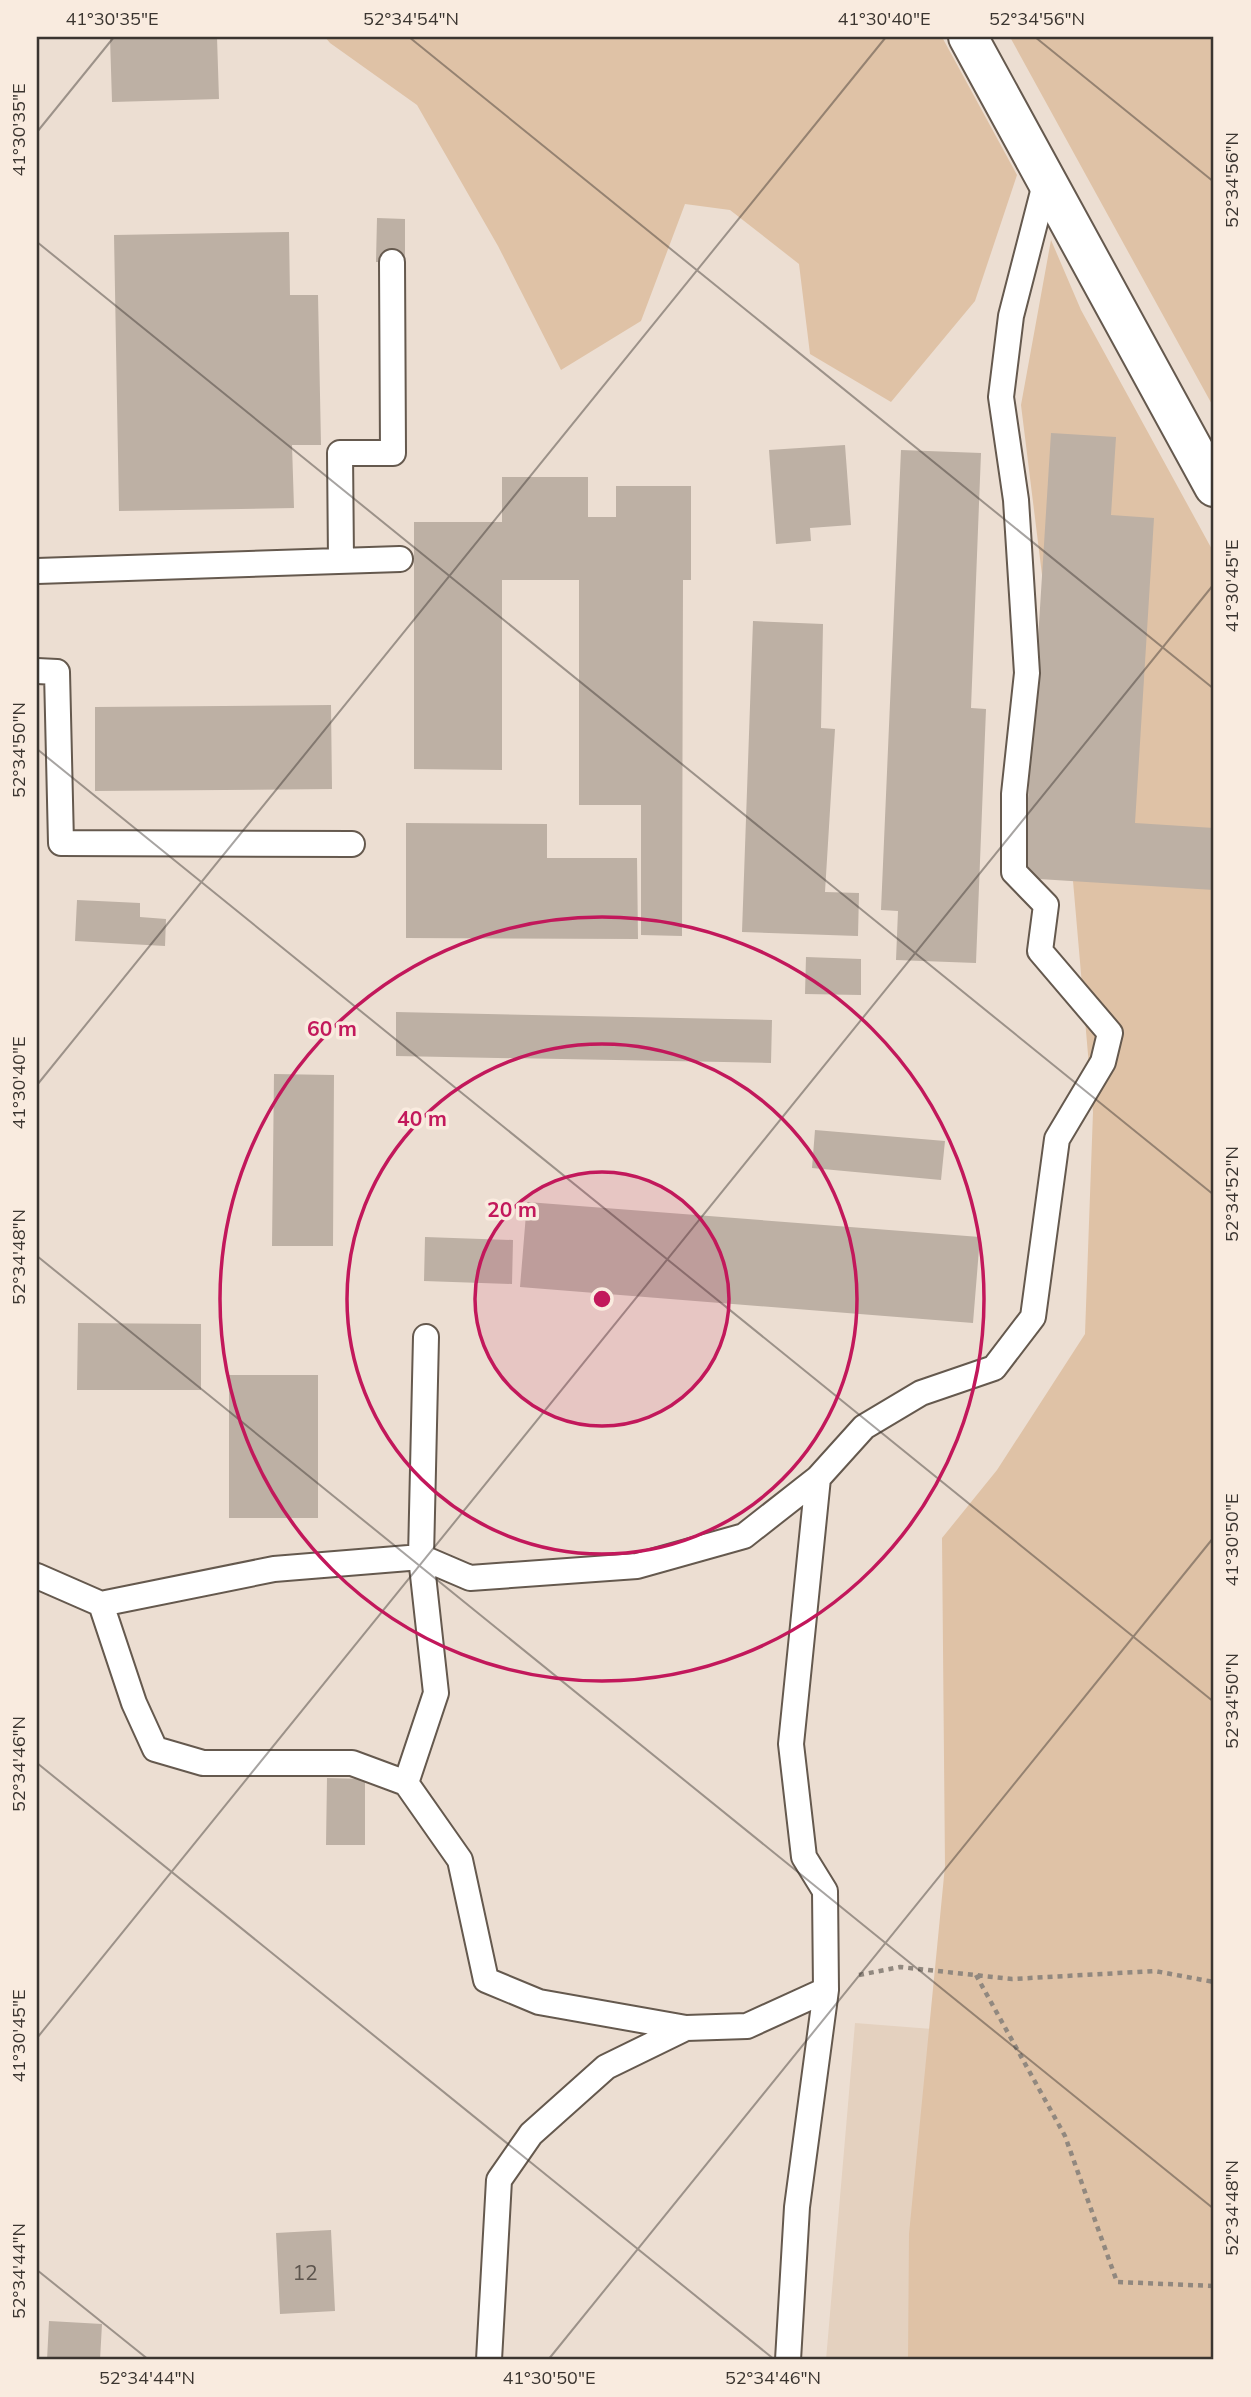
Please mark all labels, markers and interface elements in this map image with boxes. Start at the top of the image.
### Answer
text: 41°30'35"E [65,7,159,30]
text: 52°34'54"N [363,7,459,30]
text: 41°30'40"E [837,7,931,30]
text: 52°34'56"N [989,7,1085,30]
text: 41°30'35"E [7,83,30,177]
text: 52°34'56"N [1220,132,1243,228]
text: 41°30'45"E [1220,539,1243,633]
text: 52°34'50"N [7,702,30,798]
text: 60 m [307,1015,357,1041]
text: 41°30'40"E [7,1036,30,1130]
text: 40 m [397,1105,447,1131]
text: 52°34'52"N [1220,1146,1243,1242]
text: 20 m [487,1196,537,1222]
text: 52°34'48"N [7,1209,30,1305]
centre of rings [590,1287,614,1311]
text: 41°30'50"E [1220,1493,1243,1587]
text: 52°34'50"N [1220,1653,1243,1749]
text: 52°34'46"N [7,1716,30,1812]
text: 41°30'45"E [7,1989,30,2083]
text: 52°34'48"N [1220,2160,1243,2256]
text: 52°34'44"N [7,2223,30,2319]
house number: 12 [292,2259,318,2285]
text: 52°34'44"N [99,2366,195,2389]
text: 41°30'50"E [502,2366,596,2389]
text: 52°34'46"N [725,2366,821,2389]

